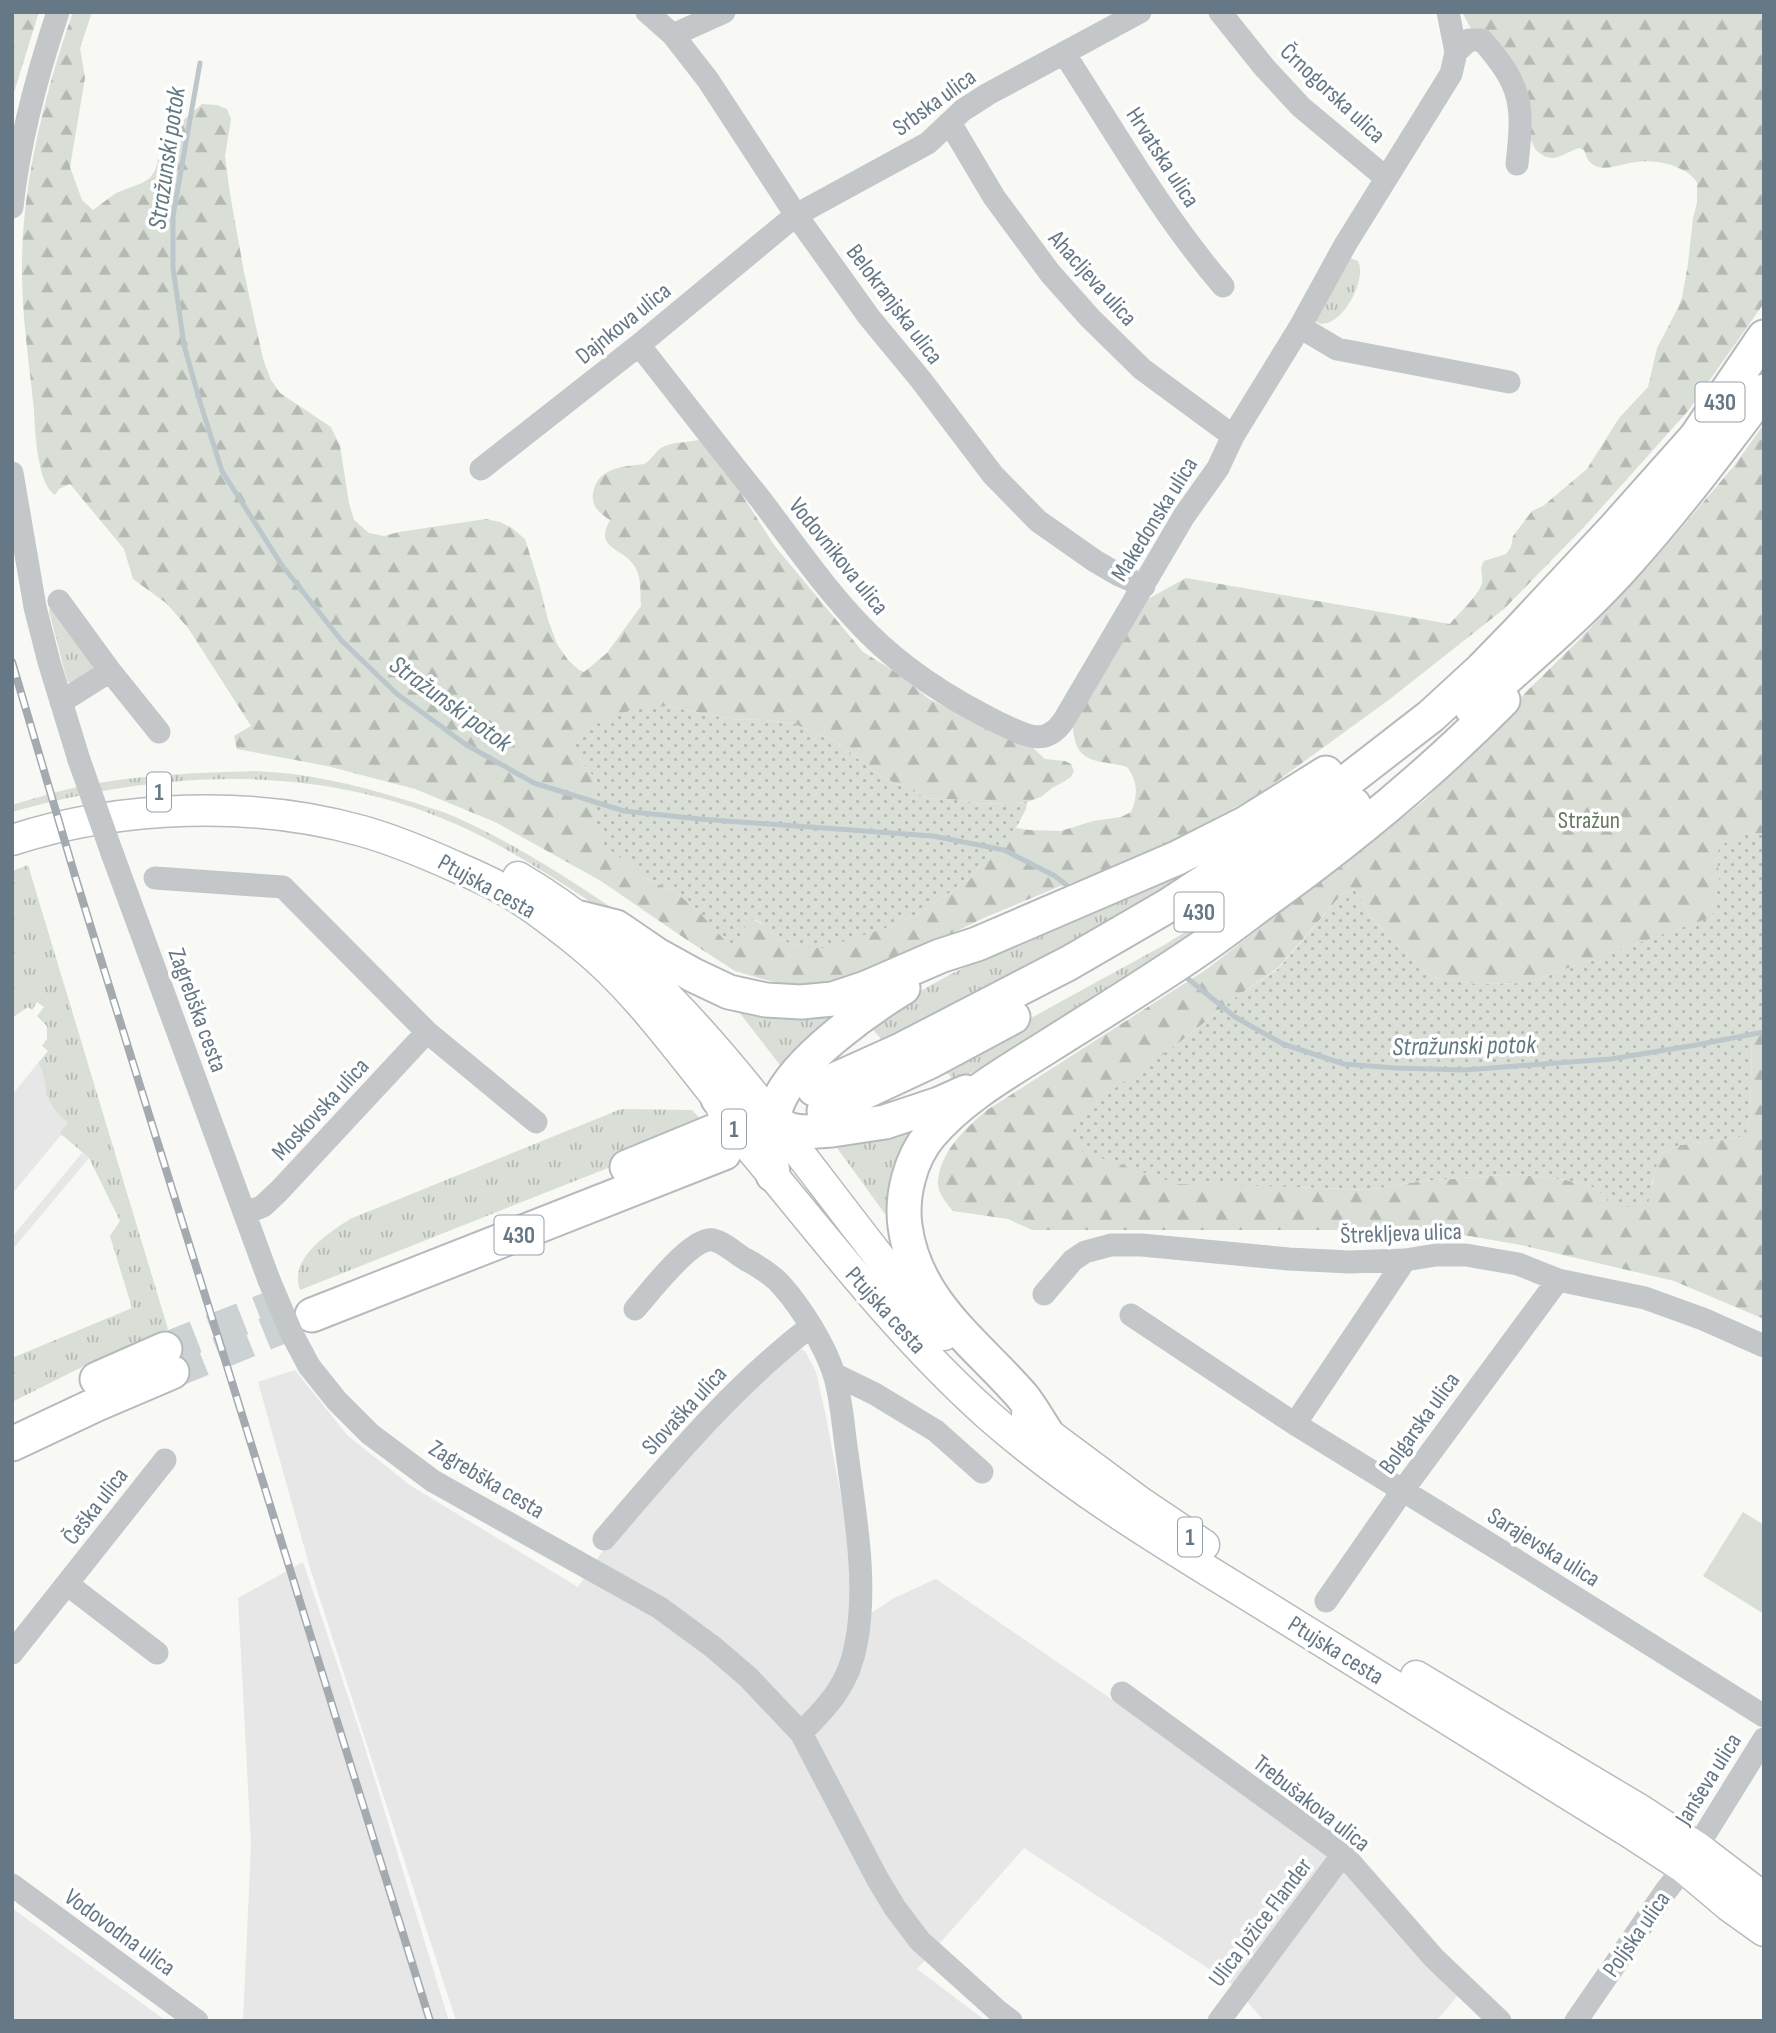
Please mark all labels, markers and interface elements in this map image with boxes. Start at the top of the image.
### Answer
street label: Črnogorska ulica [1274,37,1391,149]
street label: Srbska ulica [887,62,982,142]
water label: Stražunski potok [142,84,193,231]
street label: Hrvatska ulica [1120,102,1206,213]
street label: Ahacljeva ulica [1042,224,1143,332]
street label: Belokranjska ulica [840,238,949,370]
street label: Dajnkova ulica [570,276,677,371]
road number: 430 [1696,382,1744,422]
street label: Makedonska ulica [1105,452,1204,587]
street label: Vodovnikova ulica [783,492,895,621]
water label: Stražunski potok [383,650,518,760]
road number: 1 [147,772,171,812]
park label: Stražun [1558,806,1620,835]
street label: Ptujska cesta [433,848,541,925]
road number: 430 [1174,892,1224,931]
street label: Zagrebška cesta [162,944,233,1076]
water label: Stražunski potok [1392,1030,1537,1063]
street label: Moskovska ulica [266,1052,375,1167]
road number: 1 [722,1110,746,1148]
road number: 430 [494,1216,544,1254]
street label: Štrekljeva ulica [1340,1217,1462,1250]
street label: Ptujska cesta [839,1261,932,1360]
street label: Slovaška ulica [636,1360,733,1461]
street label: Bolgarska ulica [1373,1367,1466,1480]
street label: Zagrebška cesta [424,1434,550,1525]
street label: Češka ulica [56,1462,134,1551]
street label: Sarajevska ulica [1482,1501,1605,1593]
road number: 1 [1178,1518,1202,1556]
street label: Ptujska cesta [1283,1610,1389,1691]
street label: Janševa ulica [1668,1728,1748,1831]
street label: Trebušakova ulica [1247,1749,1376,1858]
street label: Ulica Jožice Flander [1202,1852,1318,1993]
street label: Vodovodna ulica [59,1882,181,1982]
street label: Poljska ulica [1596,1886,1676,1983]

